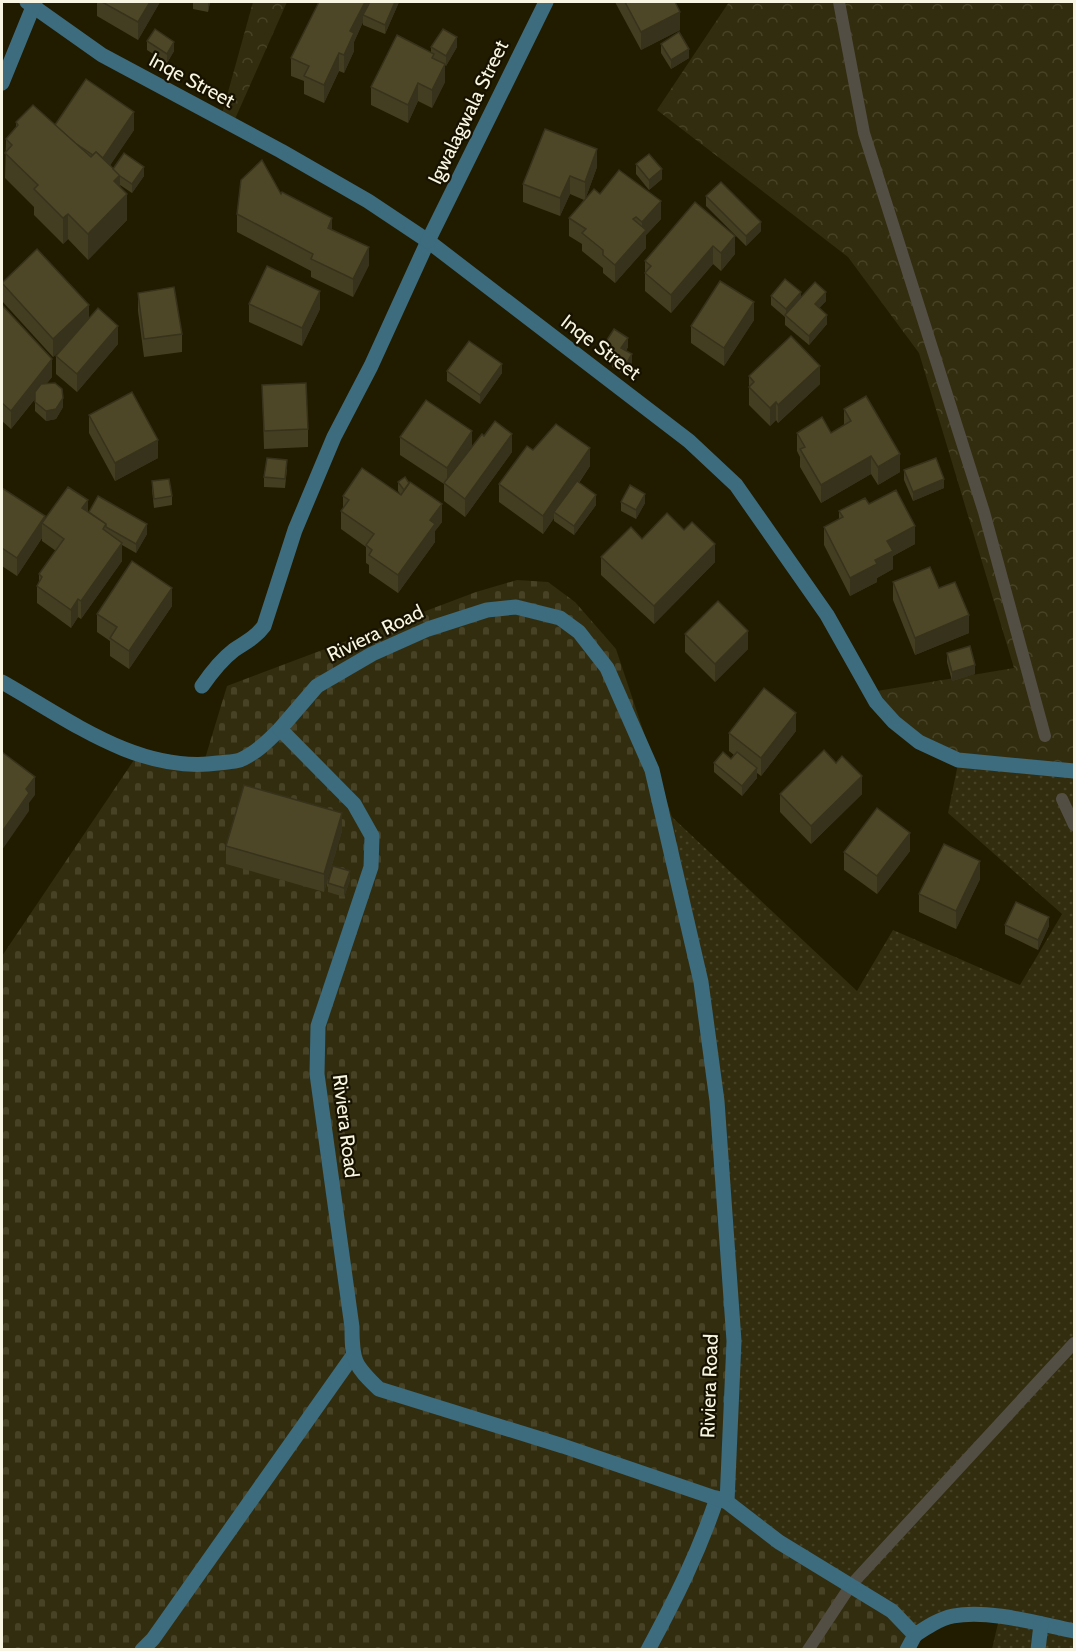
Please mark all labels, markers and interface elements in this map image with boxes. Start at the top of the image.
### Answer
street label: Igwalagwala Street [423,36,513,188]
street label: Inqe Street [145,47,239,113]
street label: Inqe Street [556,309,646,385]
street label: Riviera Road [323,599,427,667]
street label: Riviera Road [328,1073,364,1179]
street label: Riviera Road [695,1334,723,1438]

